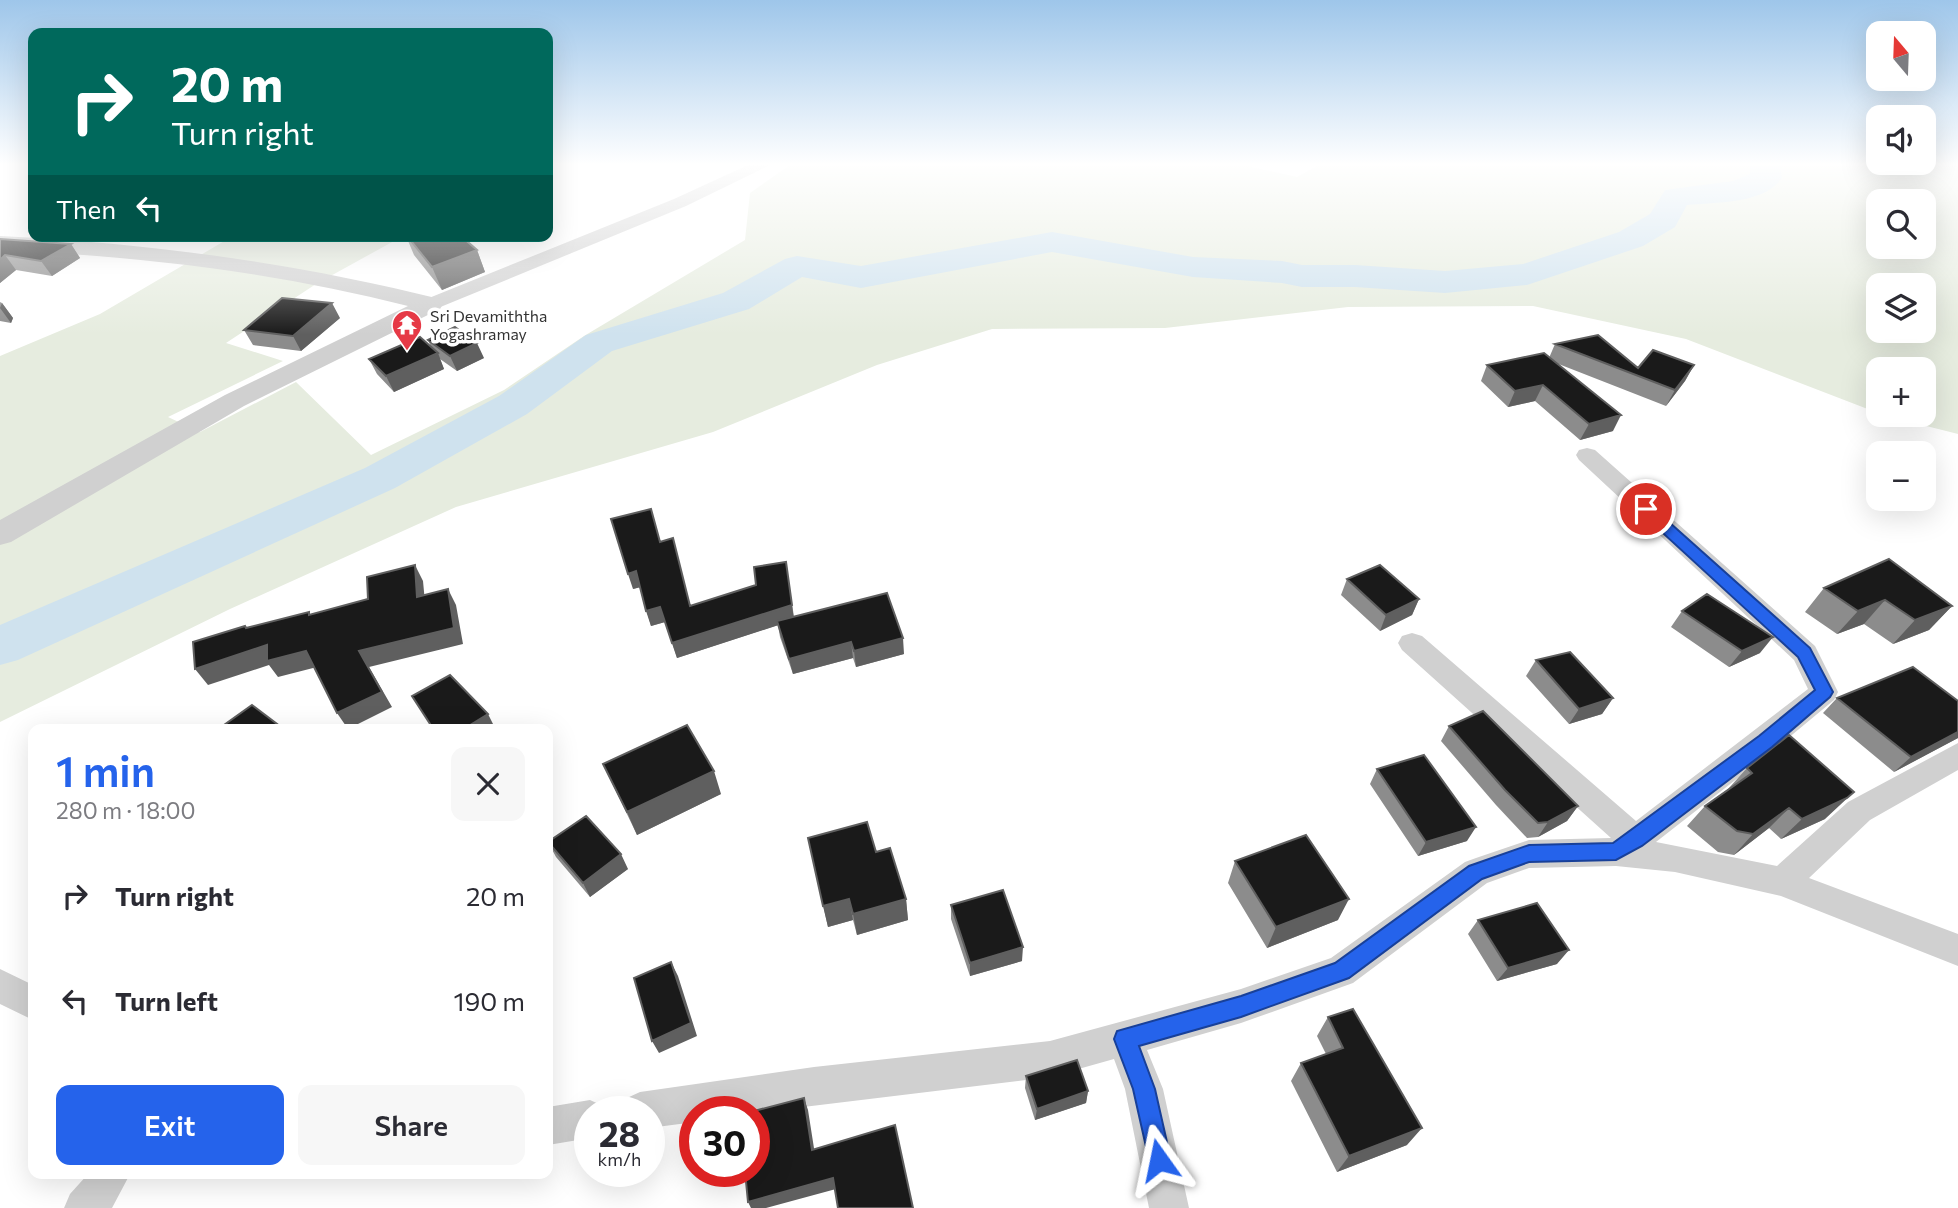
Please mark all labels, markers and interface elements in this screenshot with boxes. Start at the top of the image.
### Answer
north arrow [1866,21,1936,91]
map controls [1866,21,1936,511]
text: 20 m [171,52,283,112]
icon: right [56,56,147,147]
button: sound [1866,105,1936,175]
text: Turn right [171,112,314,152]
icon: left [130,189,168,227]
button: search [1866,189,1936,259]
text: Then [56,193,116,224]
button: layers [1866,273,1936,343]
place label: Sri Devamiththa Yogashramay [430,306,547,343]
temple icon: Sri Devamiththa Yogashramay [390,308,424,352]
button: + [1866,357,1936,427]
button: − [1866,441,1936,511]
pin [1616,479,1676,539]
icon: arrive [1627,490,1665,528]
text: 1 min [56,744,155,796]
button: close [451,747,525,821]
text: 280 m · 18:00 [56,796,196,824]
icon: right [56,877,94,915]
text: Turn right [115,880,234,911]
text: 20 m [466,880,525,911]
icon: left [56,982,94,1020]
text: Turn left [115,985,218,1016]
text: 190 m [453,985,525,1016]
button: Exit [56,1085,284,1165]
button: Share [298,1085,525,1165]
speed limit sign: 30 [679,1096,770,1187]
text: 28 [599,1111,640,1154]
position arrow [1122,1123,1196,1197]
text: km/h [598,1148,641,1170]

